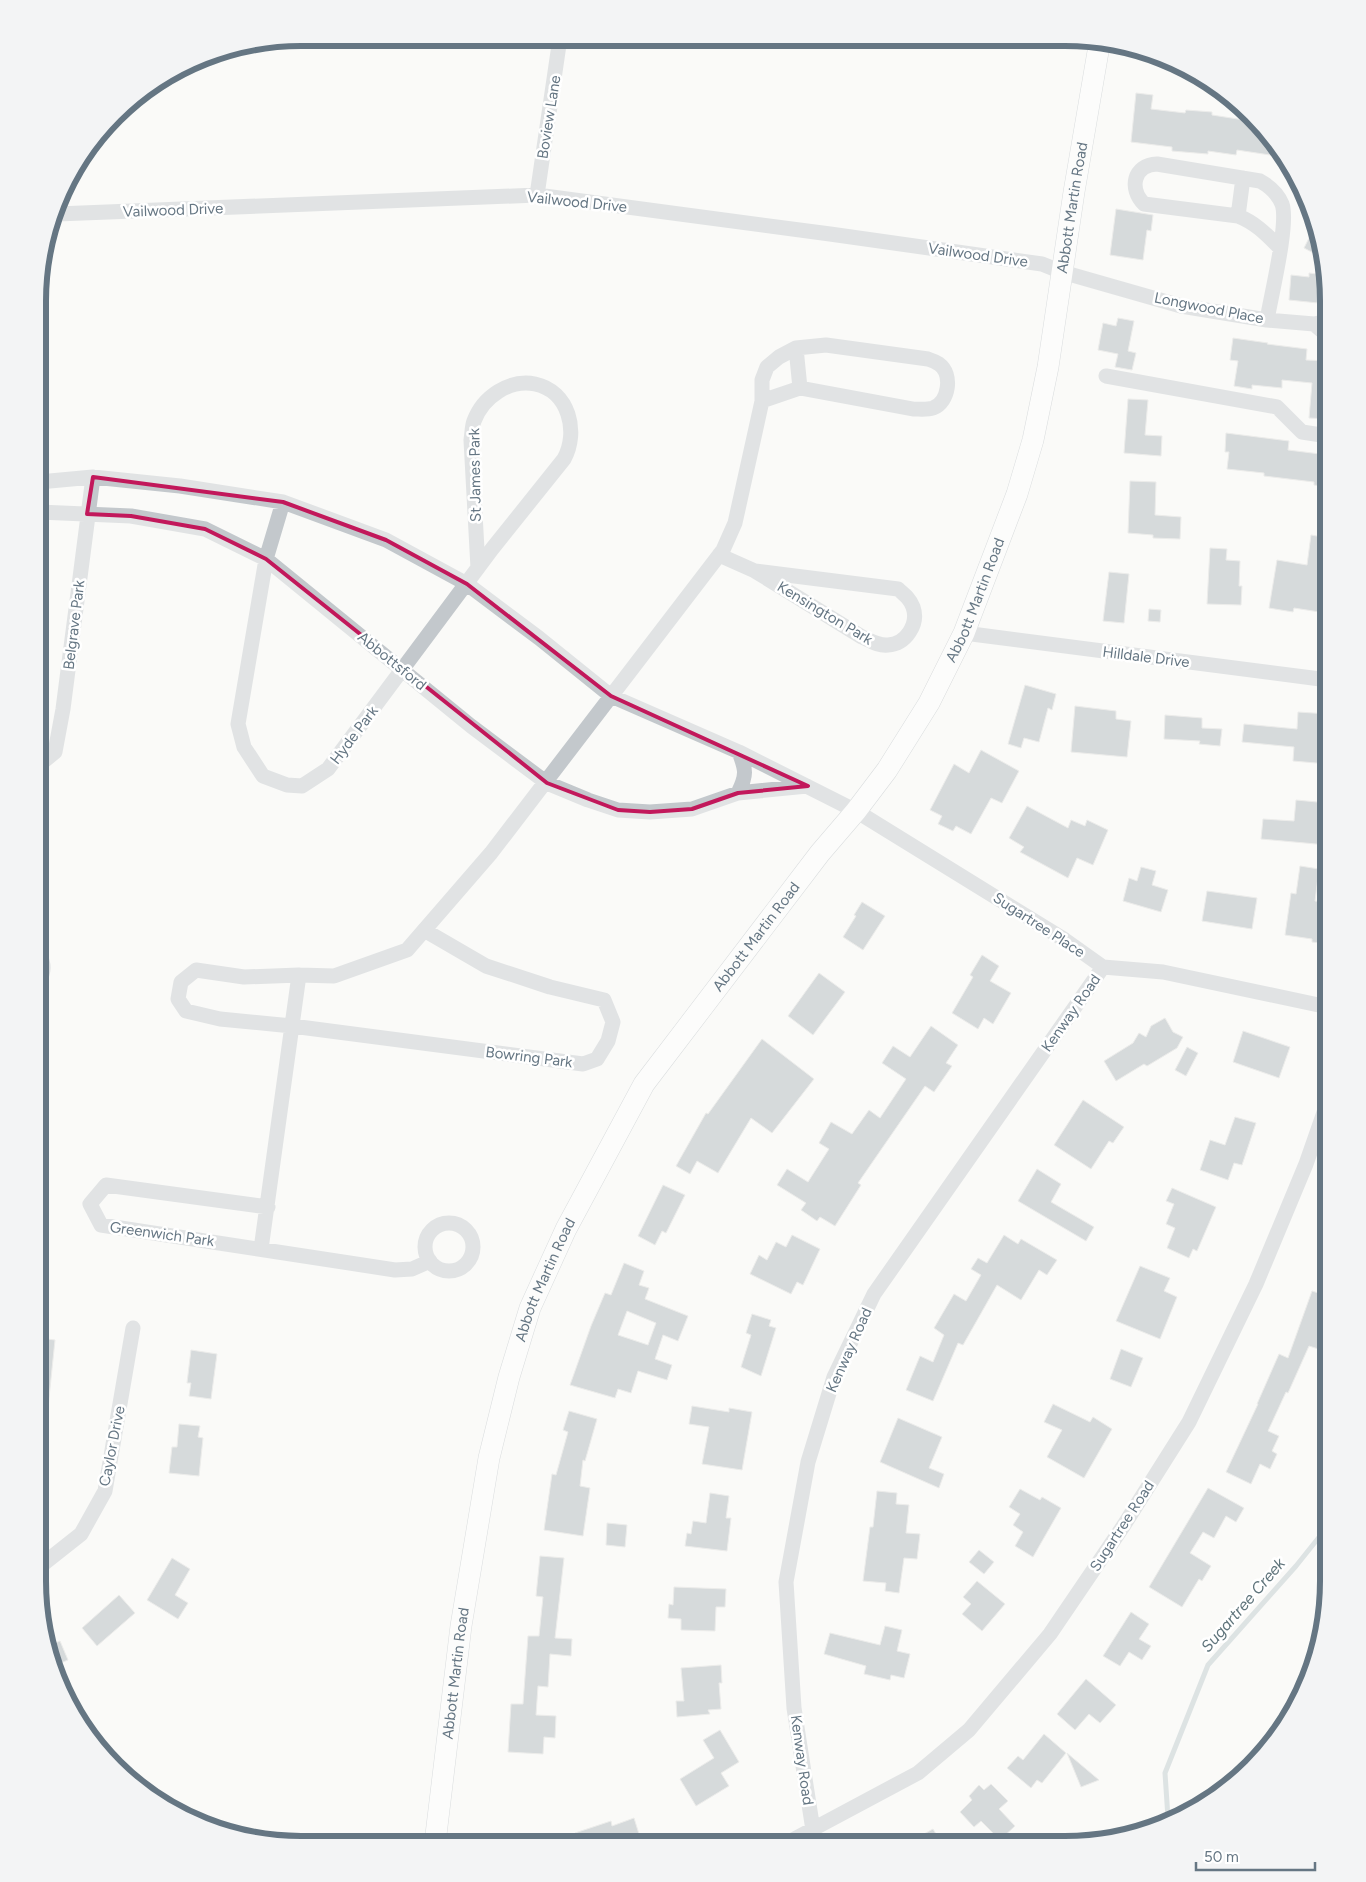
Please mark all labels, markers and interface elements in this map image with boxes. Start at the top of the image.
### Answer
street label: Boview Lane [534,74,564,160]
street label: Abbott Martin Road [1053,141,1091,275]
street label: Vailwood Drive [526,188,628,216]
street label: Vailwood Drive [123,199,223,221]
street label: Vailwood Drive [927,239,1029,271]
street label: Longwood Place [1153,289,1265,327]
street label: St James Park [465,427,485,522]
street label: Abbott Martin Road [942,535,1008,665]
street label: Kensington Park [774,577,877,649]
street label: Belgrave Park [60,578,89,671]
street label: Abbottsford [354,628,430,694]
street label: Hilldale Drive [1101,643,1191,671]
street label: Hyde Park [326,702,382,768]
street label: Abbott Martin Road [709,879,804,995]
street label: Sugartree Place [990,889,1088,961]
street label: Kenway Road [1038,971,1104,1055]
street label: Bowring Park [485,1043,574,1071]
street label: Abbott Martin Road [511,1215,579,1344]
street label: Greenwich Park [109,1218,216,1250]
street label: Kenway Road [822,1305,876,1395]
street label: Caylor Drive [95,1404,129,1488]
street label: Sugartree Road [1086,1477,1158,1575]
water label: Sugartree Creek [1197,1553,1290,1656]
street label: Abbott Martin Road [439,1606,473,1740]
street label: Kenway Road [787,1714,817,1806]
scale bar [1196,1840,1315,1872]
text: 50 m [1204,1848,1239,1866]

